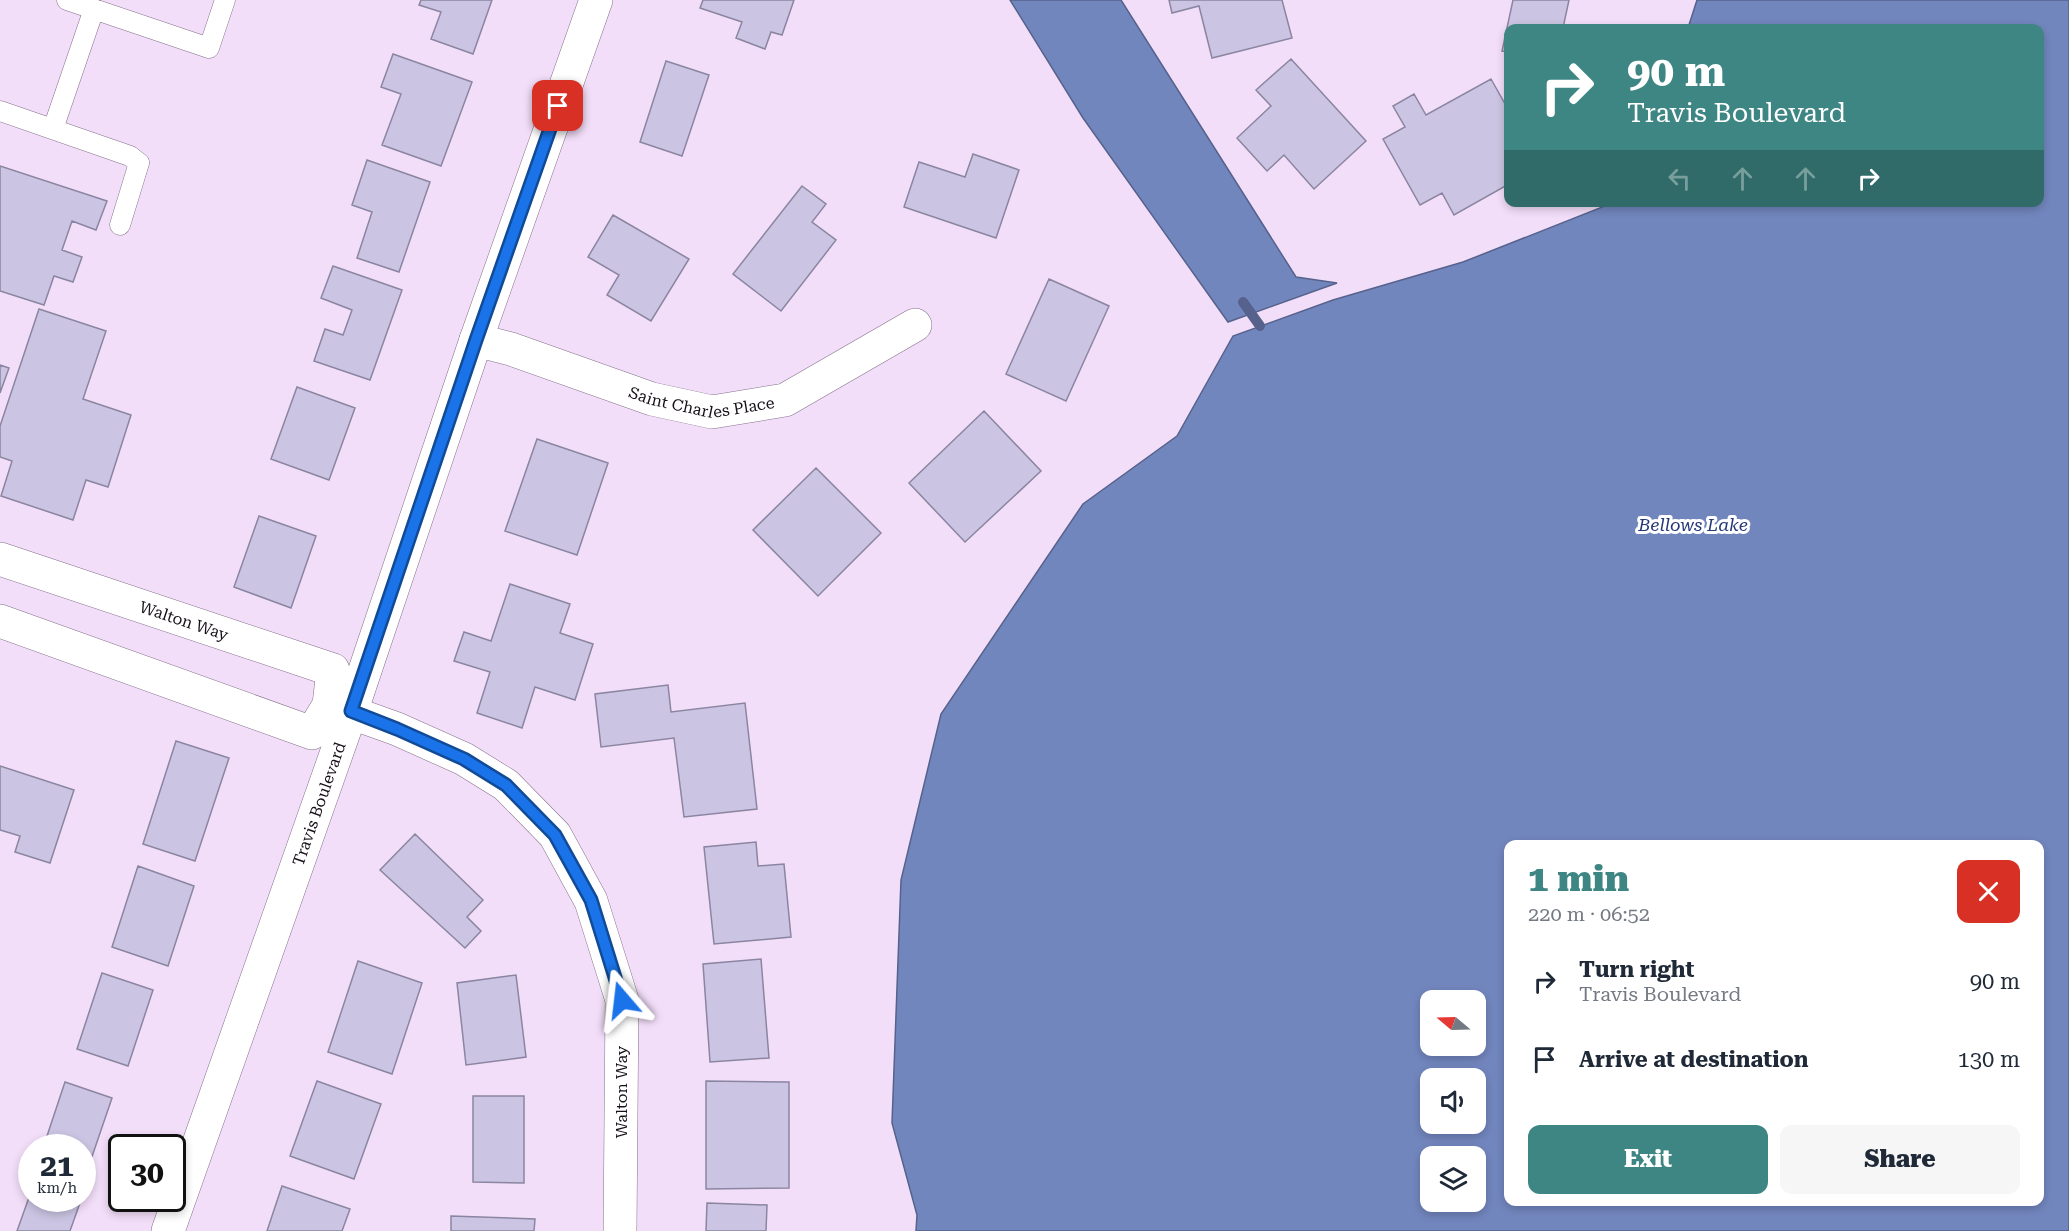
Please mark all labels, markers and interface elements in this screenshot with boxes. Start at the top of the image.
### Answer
text: 90 m [1627,47,1725,96]
icon: right [1528,48,1606,126]
pin [532,80,583,131]
icon: arrive [541,89,574,122]
text: Travis Boulevard [1627,97,1846,129]
icon: left [1663,162,1696,195]
icon: ahead [1726,162,1759,195]
icon: ahead [1789,162,1822,195]
icon: right [1852,162,1885,195]
street label: Saint Charles Place [626,382,776,422]
water label: Bellows Lake [1637,514,1748,535]
street label: Walton Way [137,597,231,644]
street label: Travis Boulevard [288,739,349,868]
text: 1 min [1528,858,1629,900]
button: close [1957,860,2020,923]
text: 220 m · 06:52 [1528,902,1650,926]
text: Turn right [1579,957,1694,982]
icon: right [1528,965,1561,998]
position arrow [590,968,654,1032]
text: 90 m [1970,969,2020,994]
text: Travis Boulevard [1579,982,1741,1006]
north arrow [1420,990,1486,1056]
map controls [1420,990,1486,1212]
icon: arrive [1528,1043,1561,1076]
street label: Walton Way [612,1045,631,1138]
text: Arrive at destination [1579,1047,1808,1072]
text: 130 m [1957,1047,2020,1072]
button: sound [1420,1068,1486,1134]
button: Exit [1528,1125,1768,1194]
button: Share [1780,1125,2020,1194]
speed limit sign: 30 [108,1134,186,1212]
button: layers [1420,1146,1486,1212]
text: 21 [40,1148,74,1183]
text: km/h [37,1179,77,1197]

